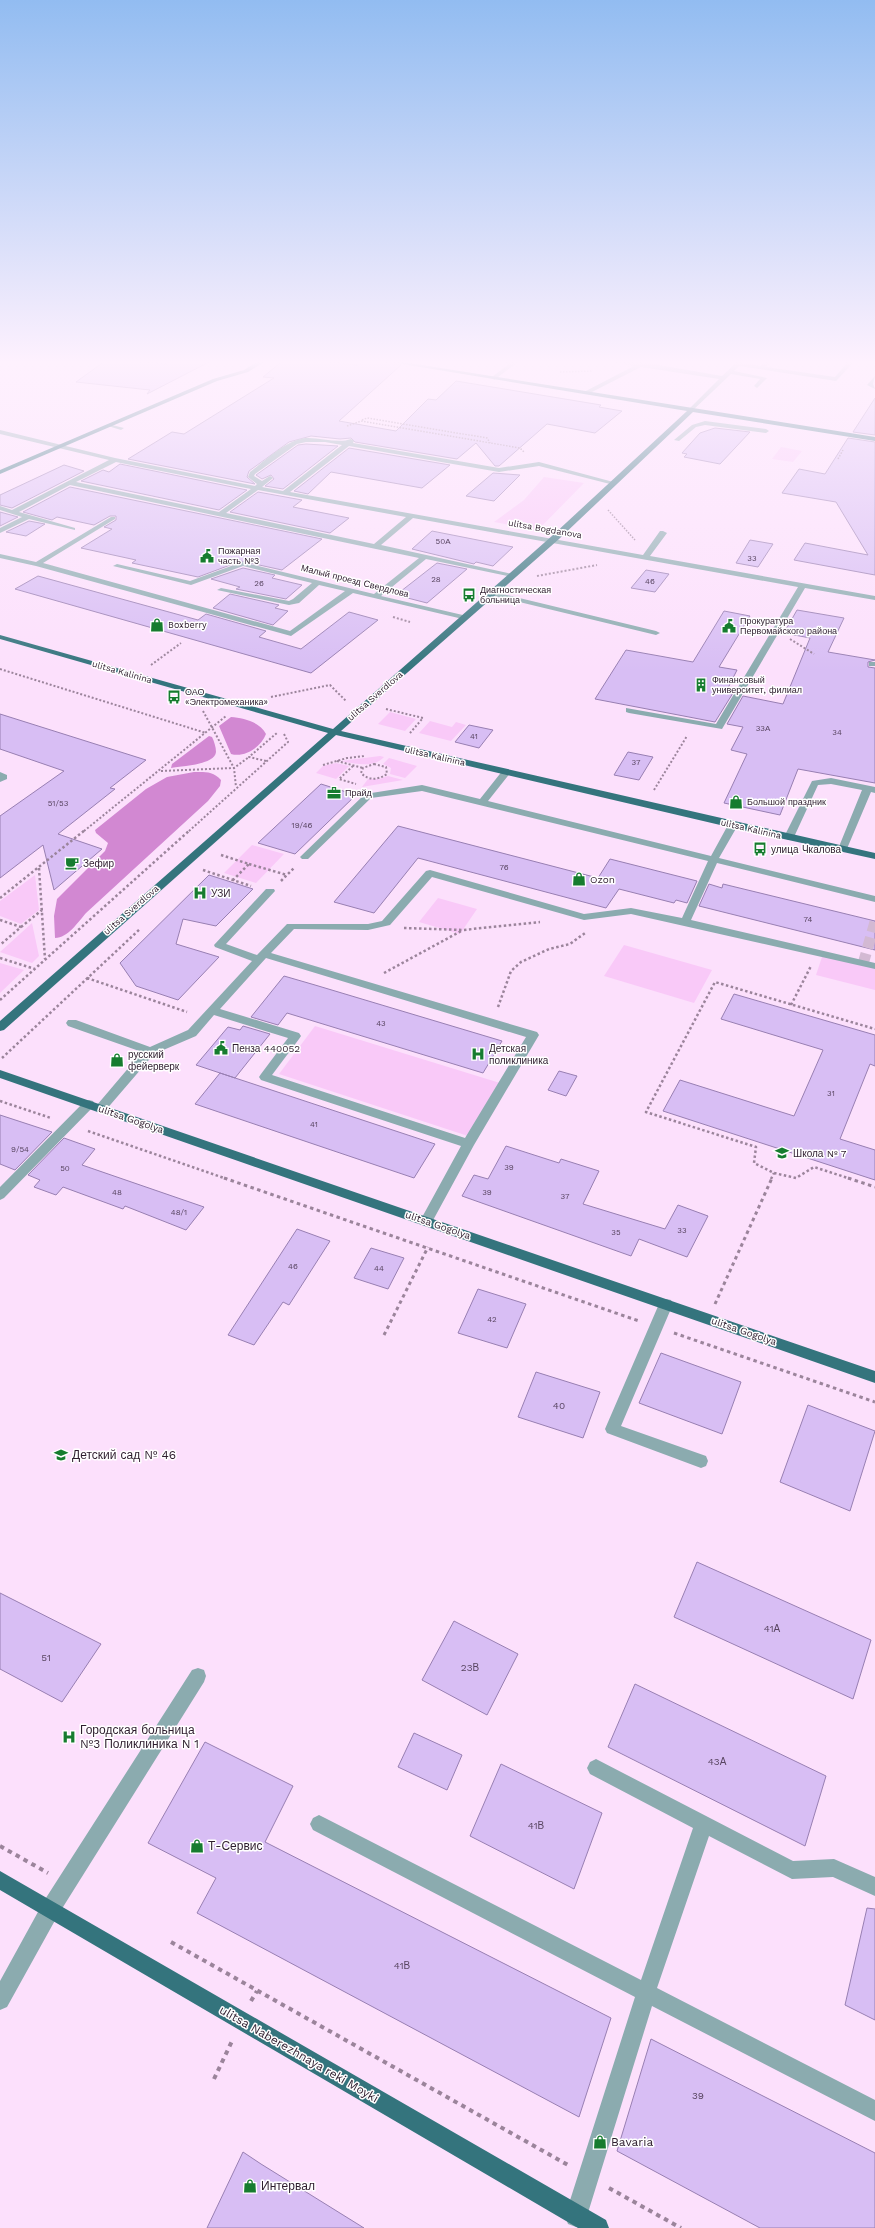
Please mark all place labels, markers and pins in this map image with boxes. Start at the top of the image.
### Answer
place label: Пожарная часть №3 [218,546,260,566]
public building icon: Пожарная часть №3 [199,548,215,564]
place label: Диагностическая больница [480,585,551,605]
bus stop icon: Диагностическая больница [461,587,477,603]
place label: Прокуратура Первомайского района [740,616,837,636]
shop icon: Boxberry [149,617,165,633]
public building icon: Прокуратура Первомайского района [721,618,737,634]
place label: Boxberry [168,620,207,630]
place label: Финансовый университет, филиал [712,675,802,695]
building icon: Финансовый университет, филиал [693,677,709,693]
place label: ОАО «Электромеханика» [185,687,268,707]
bus stop icon: ОАО «Электромеханика» [166,689,182,705]
office icon: Прайд [326,785,342,801]
place label: Прайд [345,788,373,798]
shop icon: Большой праздник [728,794,744,810]
place label: Большой праздник [747,797,826,807]
bus stop icon: улица Чкалова [752,841,768,857]
place label: улица Чкалова [771,844,841,855]
cafe icon: Зефир [64,855,80,871]
place label: Зефир [83,858,114,869]
shop icon: Ozon [571,871,587,887]
place label: Ozon [590,874,615,885]
hospital icon: УЗИ [192,885,208,901]
place label: УЗИ [211,888,230,899]
public building icon: Пенза 440052 [213,1040,229,1056]
place label: Пенза 440052 [232,1043,300,1054]
place label: Детская поликлиника [489,1043,549,1066]
hospital icon: Детская поликлиника [470,1046,486,1062]
place label: русский фейерверк [128,1049,180,1072]
shop icon: русский фейерверк [109,1052,125,1068]
school or university icon: Школа № 7 [774,1145,790,1161]
place label: Школа № 7 [793,1148,847,1159]
school or university icon: Детский сад № 46 [53,1447,69,1463]
place label: Детский сад № 46 [72,1448,176,1462]
place label: Городская больница №3 Поликлиника N 1 [80,1723,199,1751]
hospital icon: Городская больница №3 Поликлиника N 1 [61,1729,77,1745]
shop icon: Т-Сервис [189,1838,205,1854]
place label: Т-Сервис [208,1839,263,1853]
shop icon: Bavaria [592,2134,608,2150]
place label: Bavaria [611,2135,653,2149]
shop icon: Интервал [242,2178,258,2194]
place label: Интервал [261,2179,315,2193]

